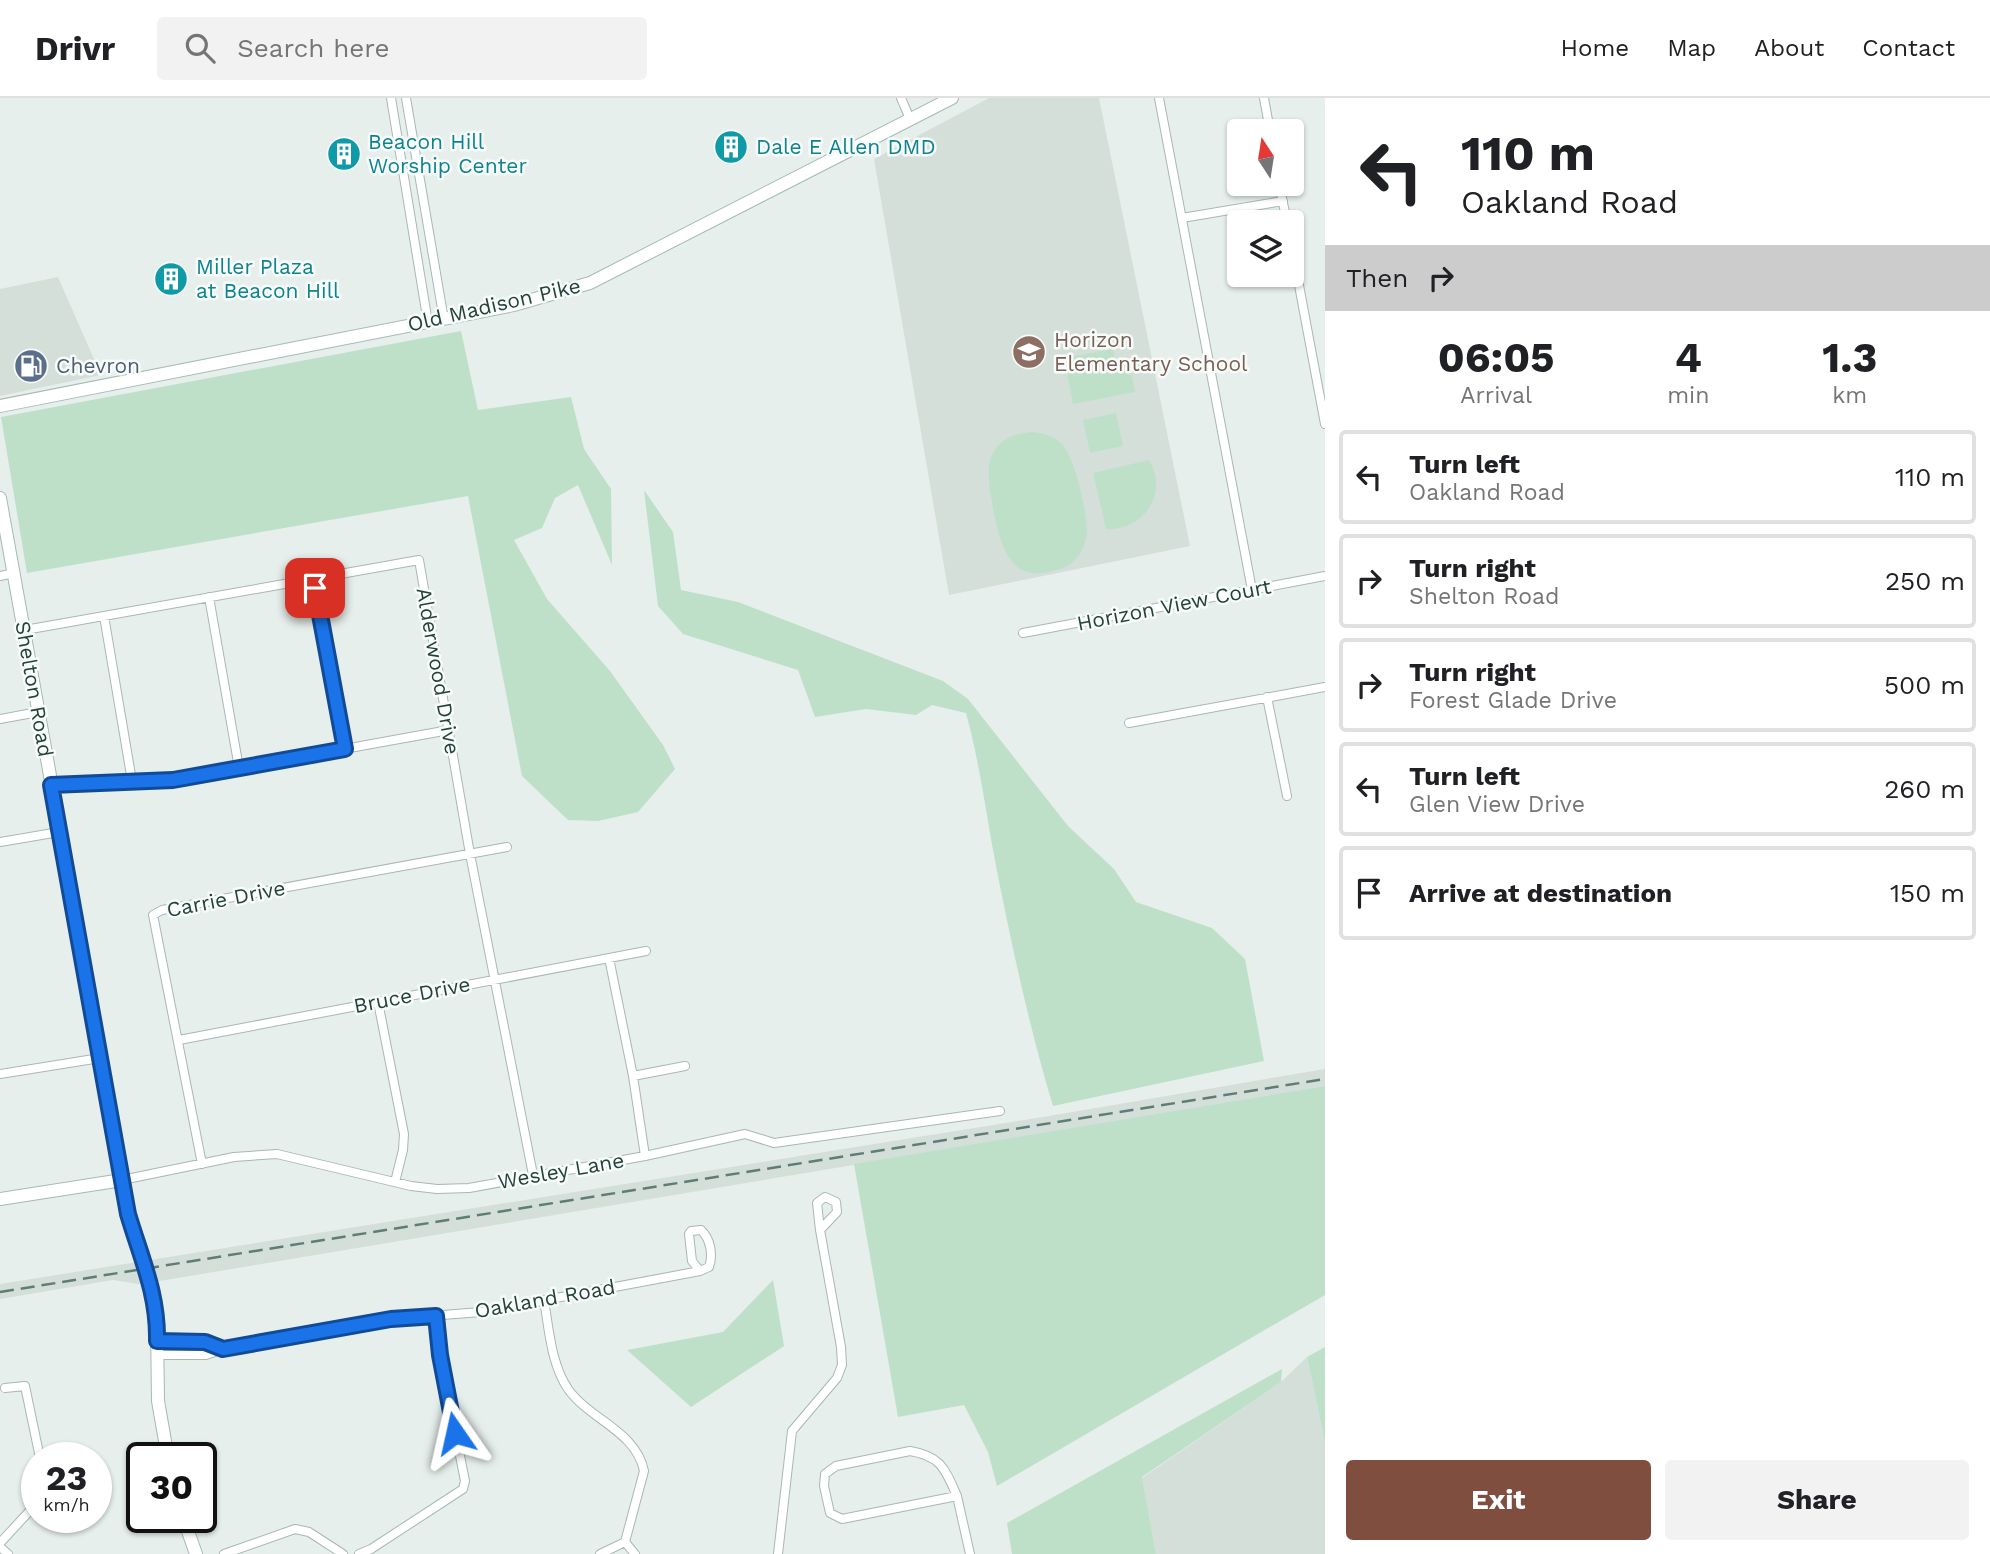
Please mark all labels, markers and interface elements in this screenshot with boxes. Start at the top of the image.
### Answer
search box [157,17,647,80]
text: Drivr [35,29,115,68]
icon: search [181,29,219,67]
text: Search here [237,33,390,63]
text: Home [1561,34,1629,62]
text: Map [1667,34,1716,62]
text: About [1754,34,1824,62]
text: Contact [1862,34,1955,62]
north arrow [1227,119,1304,196]
map controls [1227,119,1304,287]
text: 110 m [1461,124,1595,182]
icon: left [1346,126,1437,217]
building icon: Dale E Allen DMD [712,128,750,166]
place label: Beacon Hill Worship Center [368,129,527,178]
place label: Dale E Allen DMD [756,134,936,159]
building icon: Beacon Hill Worship Center [325,135,363,173]
text: Oakland Road [1461,183,1678,221]
button: layers [1227,210,1304,287]
place label: Miller Plaza at Beacon Hill [196,254,340,303]
icon: right [1422,259,1460,297]
building icon: Miller Plaza at Beacon Hill [152,260,190,298]
text: Then [1346,263,1408,293]
street label: Old Madison Pike [405,272,583,337]
place label: Horizon Elementary School [1054,327,1248,376]
school or university icon: Horizon Elementary School [1010,333,1048,371]
text: 06:05 [1438,333,1555,382]
text: 4 [1675,333,1702,382]
text: 1.3 [1822,333,1877,382]
fuel station icon: Chevron [12,347,50,385]
place label: Chevron [56,353,140,378]
text: Arrival [1460,382,1532,409]
text: min [1667,382,1709,409]
text: km [1832,382,1867,409]
text: Turn left [1409,449,1520,479]
icon: left [1350,458,1388,496]
text: 110 m [1895,462,1965,492]
text: Oakland Road [1409,479,1565,506]
text: Turn right [1409,553,1536,583]
pin [285,558,345,618]
icon: right [1350,562,1388,600]
text: 250 m [1885,566,1965,596]
icon: arrive [296,569,334,607]
street label: Horizon View Court [1075,573,1273,636]
text: Shelton Road [1409,583,1560,610]
street label: Alderwood Drive [411,585,465,756]
street label: Shelton Road [10,619,59,759]
text: Turn right [1409,657,1536,687]
icon: right [1350,666,1388,704]
text: 500 m [1884,670,1965,700]
text: Forest Glade Drive [1409,687,1617,714]
text: Turn left [1409,761,1520,791]
icon: left [1350,770,1388,808]
text: 260 m [1884,774,1965,804]
text: Glen View Drive [1409,791,1585,818]
icon: arrive [1350,874,1388,912]
street label: Carrie Drive [164,875,287,922]
text: Arrive at destination [1409,878,1672,908]
text: 150 m [1890,878,1965,908]
street label: Bruce Drive [351,971,472,1018]
street label: Wesley Lane [496,1147,626,1194]
street label: Oakland Road [473,1274,617,1323]
position arrow [418,1396,492,1470]
speed limit sign: 30 [126,1442,217,1533]
text: 23 [46,1457,87,1499]
button: Exit [1346,1460,1651,1540]
button: Share [1665,1460,1969,1540]
text: km/h [43,1494,90,1515]

